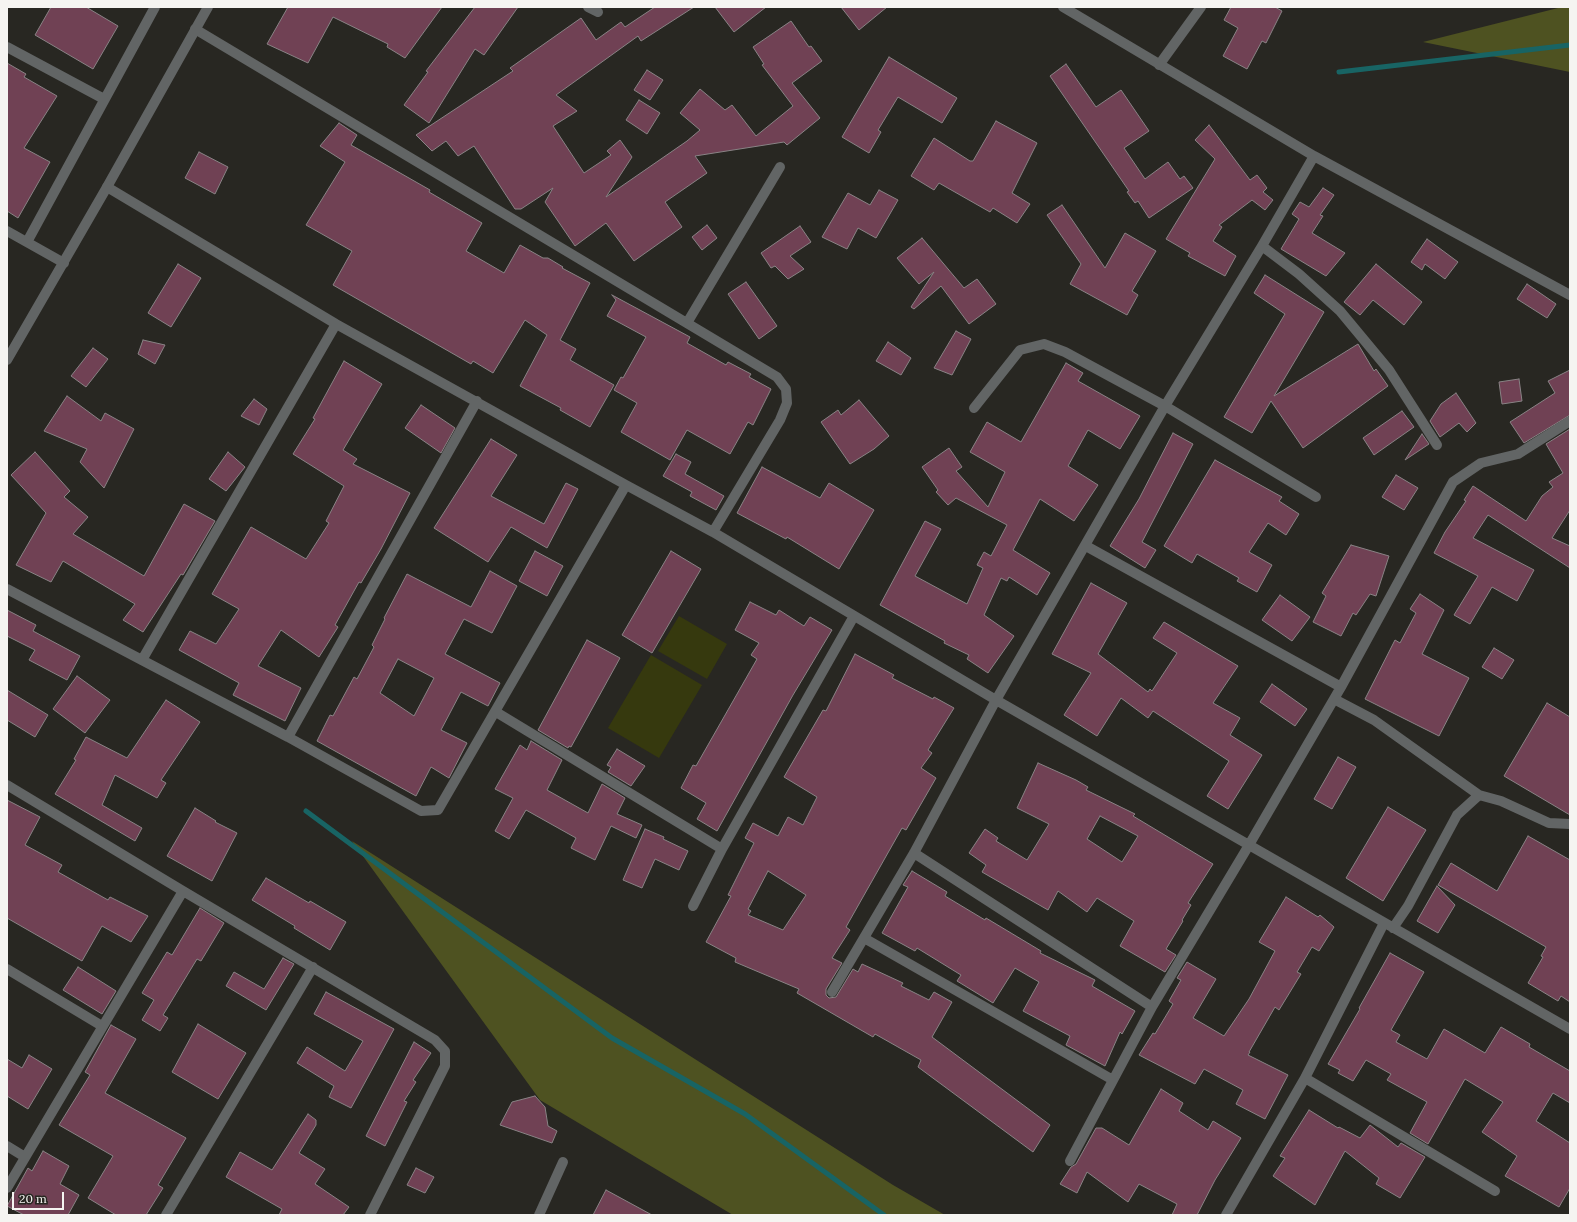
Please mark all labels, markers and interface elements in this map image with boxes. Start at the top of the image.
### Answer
scale bar [14,1184,66,1210]
text: 20 m [19,1191,47,1206]

